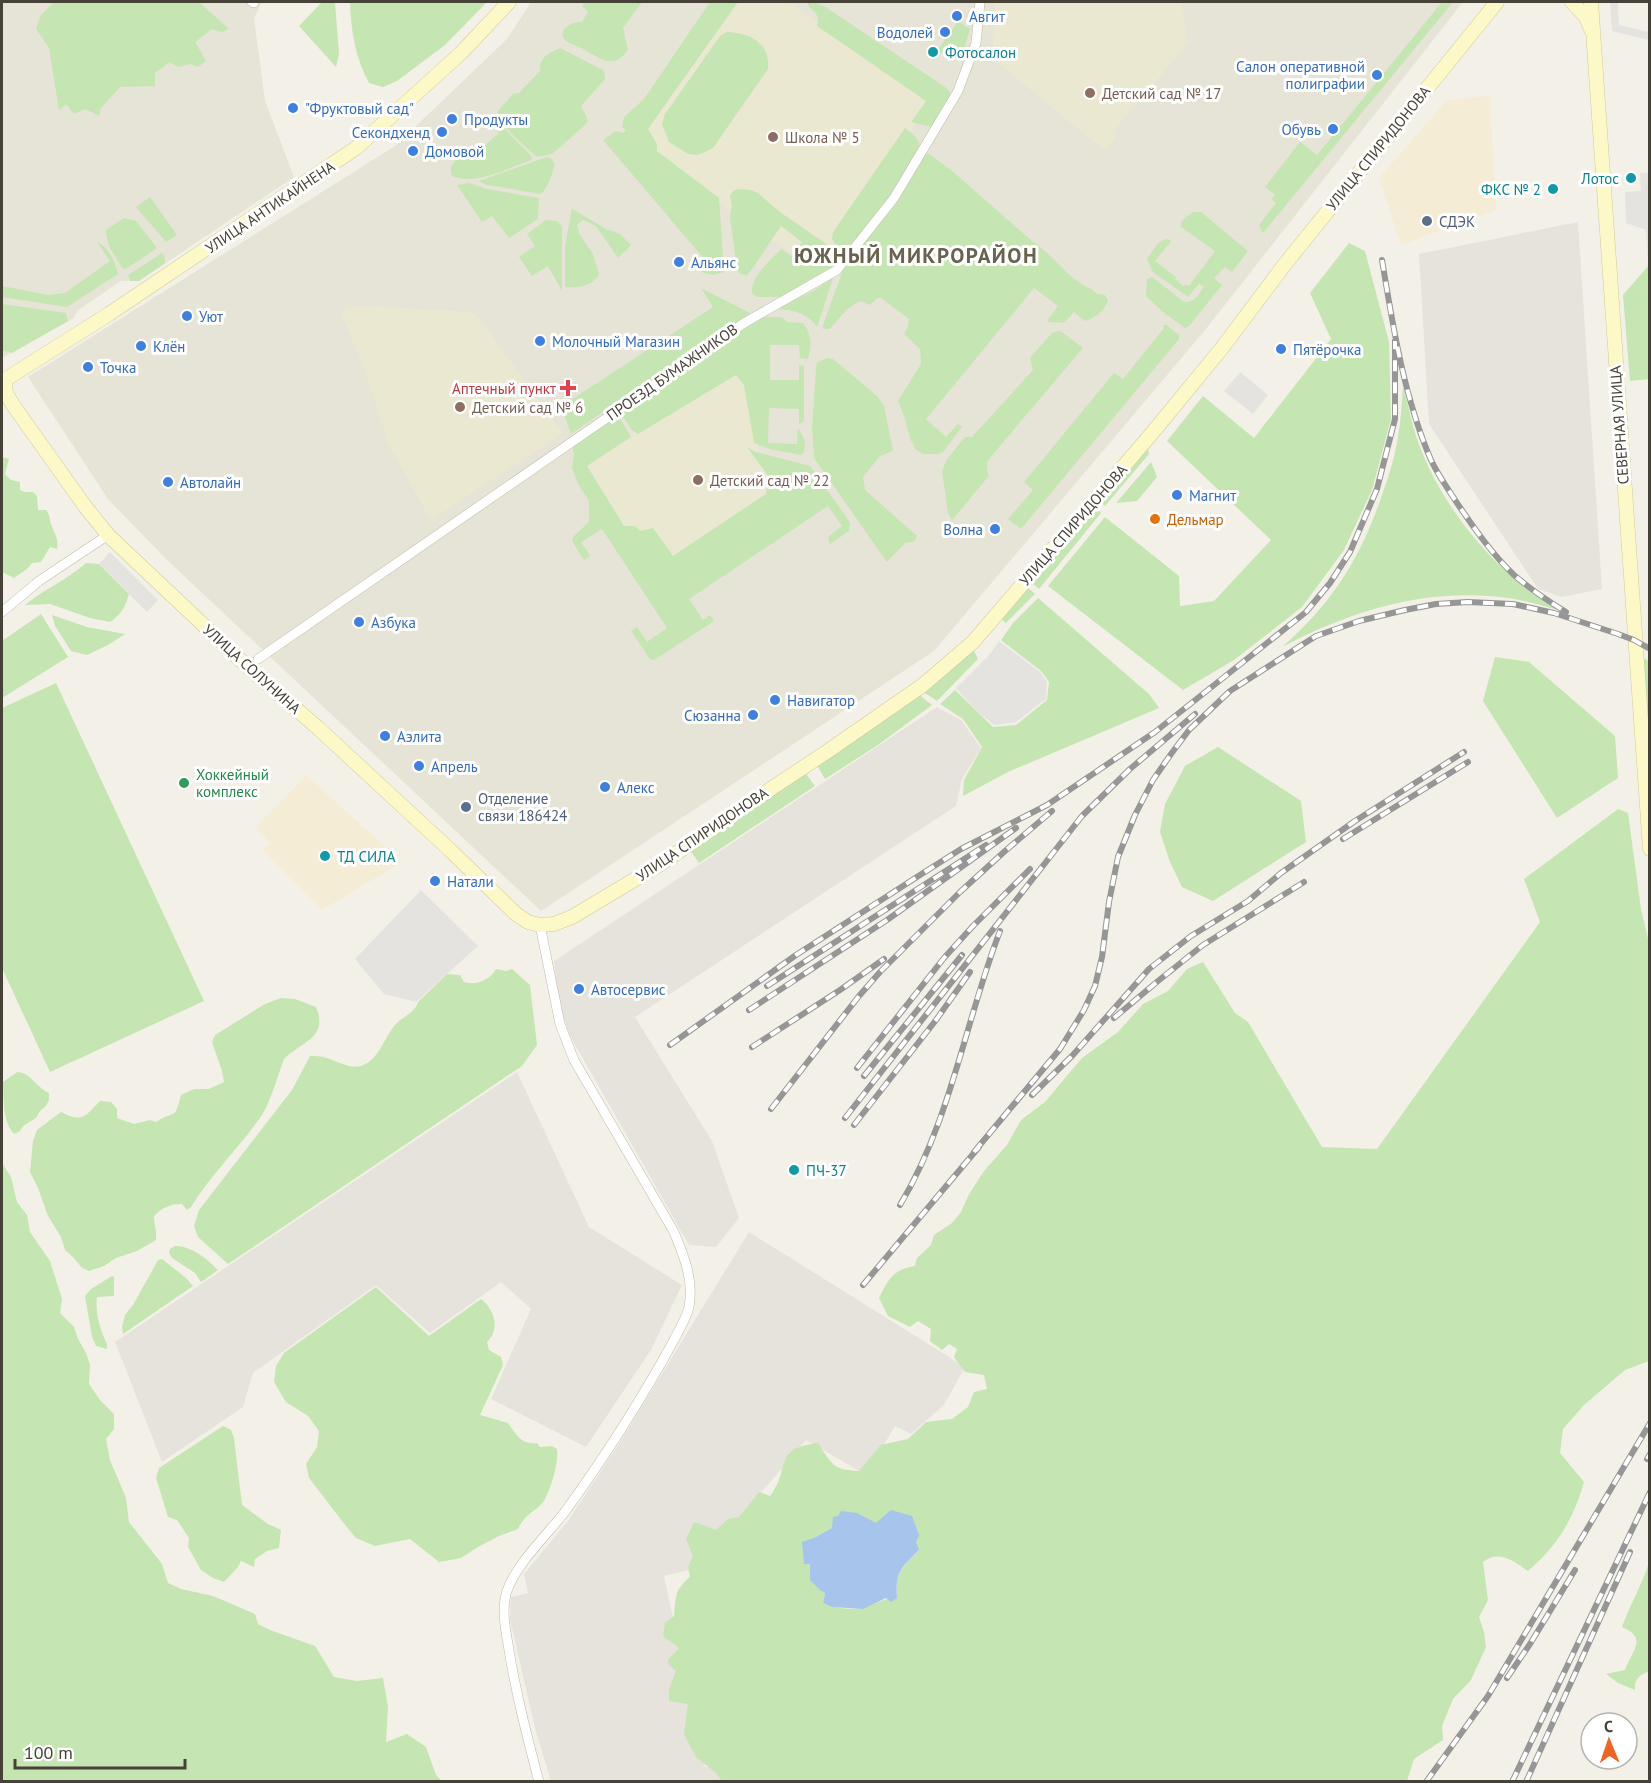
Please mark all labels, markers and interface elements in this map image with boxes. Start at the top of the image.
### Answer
place label: Авгит [969,7,1005,26]
marker: Авгит [950,9,964,23]
place label: Водолей [877,23,933,42]
marker: Водолей [938,25,952,39]
place label: Фотосалон [945,43,1016,62]
marker: Фотосалон [926,45,940,59]
place label: Салон оперативной полиграфии [1236,57,1365,93]
marker: Салон оперативной полиграфии [1370,68,1384,82]
street label: УЛИЦА СПИРИДОНОВА [1322,82,1434,214]
place label: Детский сад № 17 [1102,84,1221,103]
marker: Детский сад № 17 [1083,86,1097,100]
place label: "Фруктовый сад" [305,99,414,118]
marker: "Фруктовый сад" [286,101,300,115]
place label: Продукты [464,110,528,129]
marker: Продукты [445,112,459,126]
place label: Обувь [1281,120,1321,139]
marker: Обувь [1326,122,1340,136]
place label: Секондхенд [352,123,430,142]
marker: Секондхенд [435,125,449,139]
place label: Школа № 5 [785,128,860,147]
marker: Школа № 5 [766,130,780,144]
place label: Домовой [425,142,484,161]
marker: Домовой [406,144,420,158]
street label: УЛИЦА АНТИКАЙНЕНА [202,157,338,257]
place label: Лотос [1580,169,1619,188]
marker: Лотос [1624,171,1638,185]
place label: ФКС № 2 [1481,180,1541,199]
marker: ФКС № 2 [1546,182,1560,196]
place label: СДЭК [1439,212,1475,231]
marker: СДЭК [1420,214,1434,228]
district label: ЮЖНЫЙ МИКРОРАЙОН [794,242,1038,269]
place label: Альянс [691,253,736,272]
marker: Альянс [672,255,686,269]
place label: Уют [199,307,223,326]
marker: Уют [180,309,194,323]
street label: ПРОЕЗД БУМАЖНИКОВ [603,320,741,424]
place label: Молочный Магазин [552,332,680,351]
marker: Молочный Магазин [533,334,547,348]
place label: Клён [153,337,185,356]
marker: Клён [134,339,148,353]
place label: Пятёрочка [1293,340,1361,359]
marker: Пятёрочка [1274,342,1288,356]
place label: Точка [100,358,136,377]
marker: Точка [81,360,95,374]
street label: СЕВЕРНАЯ УЛИЦА [1605,365,1633,485]
place label: Аптечный пункт [452,379,556,398]
marker: Аптечный пункт [561,381,575,395]
place label: Детский сад № 6 [472,398,583,417]
marker: Детский сад № 6 [453,400,467,414]
street label: УЛИЦА СПИРИДОНОВА [1015,460,1131,590]
place label: Детский сад № 22 [710,471,829,490]
place label: Автолайн [180,473,241,492]
marker: Детский сад № 22 [691,473,705,487]
marker: Автолайн [161,475,175,489]
place label: Магнит [1189,486,1236,505]
marker: Магнит [1170,488,1184,502]
place label: Дельмар [1167,510,1224,529]
marker: Дельмар [1148,512,1162,526]
place label: Волна [943,520,983,539]
marker: Волна [988,522,1002,536]
place label: Азбука [371,613,416,632]
marker: Азбука [352,615,366,629]
street label: УЛИЦА СОЛУНИНА [199,620,305,718]
place label: Навигатор [787,691,855,710]
marker: Навигатор [768,693,782,707]
place label: Сюзанна [684,706,741,725]
marker: Сюзанна [746,708,760,722]
place label: Аэлита [397,727,442,746]
marker: Аэлита [378,729,392,743]
place label: Апрель [431,757,478,776]
marker: Апрель [412,759,426,773]
place label: Хоккейный комплекс [196,765,269,801]
marker: Хоккейный комплекс [177,776,191,790]
place label: Алекс [617,778,655,797]
marker: Алекс [598,780,612,794]
street label: УЛИЦА СПИРИДОНОВА [632,783,772,885]
place label: Отделение связи 186424 [478,789,567,825]
marker: Отделение связи 186424 [459,800,473,814]
place label: ТД СИЛА [337,847,396,866]
marker: ТД СИЛА [318,849,332,863]
place label: Натали [447,872,494,891]
marker: Натали [428,874,442,888]
place label: Автосервис [591,980,666,999]
marker: Автосервис [572,982,586,996]
place label: ПЧ-37 [806,1161,847,1180]
marker: ПЧ-37 [787,1163,801,1177]
north arrow [1579,1711,1639,1771]
text: С [1604,1716,1613,1736]
scale bar [15,1732,184,1770]
text: 100 m [24,1741,73,1764]

